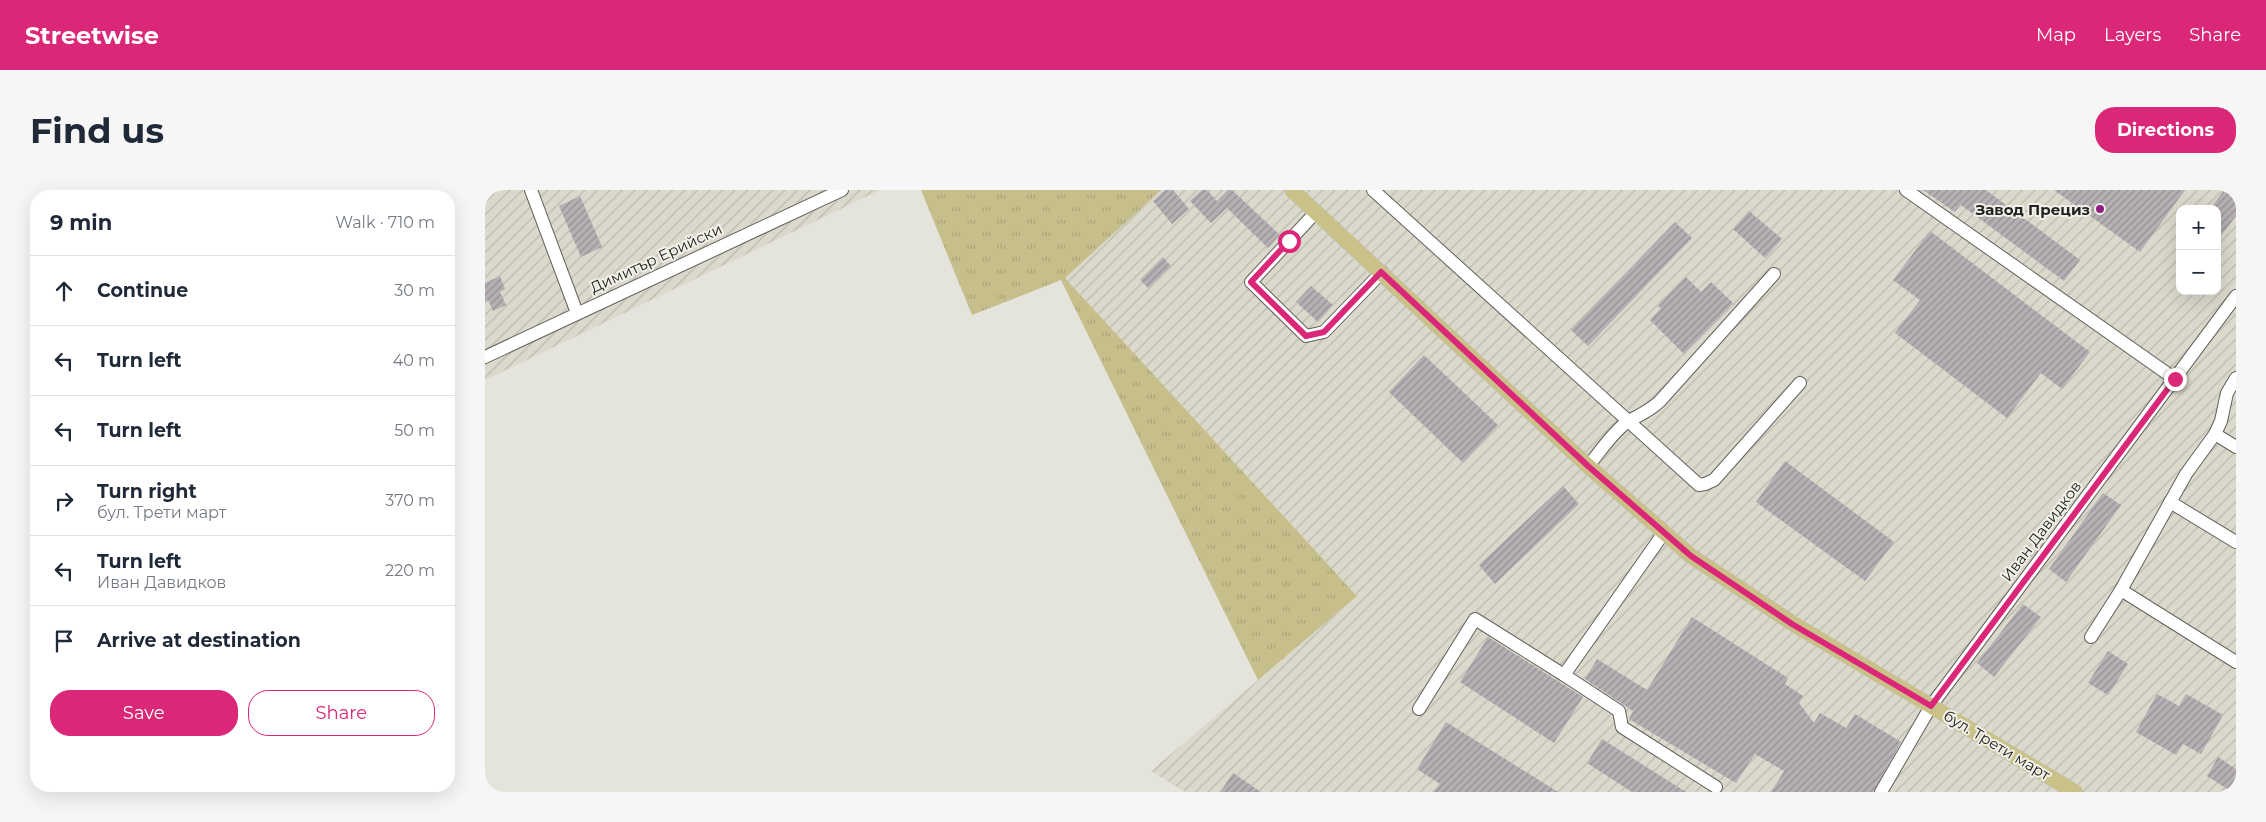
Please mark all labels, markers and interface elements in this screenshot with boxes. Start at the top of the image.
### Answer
text: Streetwise [25,21,159,50]
text: Map [2036,24,2076,46]
text: Layers [2104,24,2161,46]
text: Share [2189,24,2241,46]
button: Directions [2095,107,2236,153]
text: Find us [30,109,164,152]
place label: Завод Прециз [1975,200,2090,219]
marker: Завод Прециз [2094,203,2106,215]
map controls [2176,205,2221,295]
button: + [2176,205,2221,250]
text: 9 min [50,210,112,235]
text: Walk · 710 m [335,213,435,232]
street label: Димитър Ерийски [587,219,725,297]
route start [1278,230,1301,253]
button: − [2176,250,2221,295]
icon: ahead [50,277,78,305]
text: Continue [97,279,188,302]
text: 30 m [394,281,435,300]
icon: left [50,347,78,375]
text: Turn left [97,349,182,372]
text: 40 m [393,351,435,370]
route end [2164,368,2187,391]
icon: left [50,417,78,445]
text: Turn left [97,419,182,442]
text: 50 m [394,421,435,440]
street label: Иван Давидков [1997,477,2085,585]
text: Turn right [97,480,197,503]
icon: right [50,487,78,515]
text: 370 m [385,491,435,510]
text: бул. Трети март [97,503,226,522]
text: Turn left [97,550,182,573]
icon: left [50,557,78,585]
text: 220 m [385,561,435,580]
text: Иван Давидков [97,573,226,592]
icon: arrive [50,627,78,655]
text: Arrive at destination [97,629,301,652]
button: Save [50,690,238,736]
button: Share [248,690,435,736]
street label: бул. Трети март [1940,706,2055,785]

